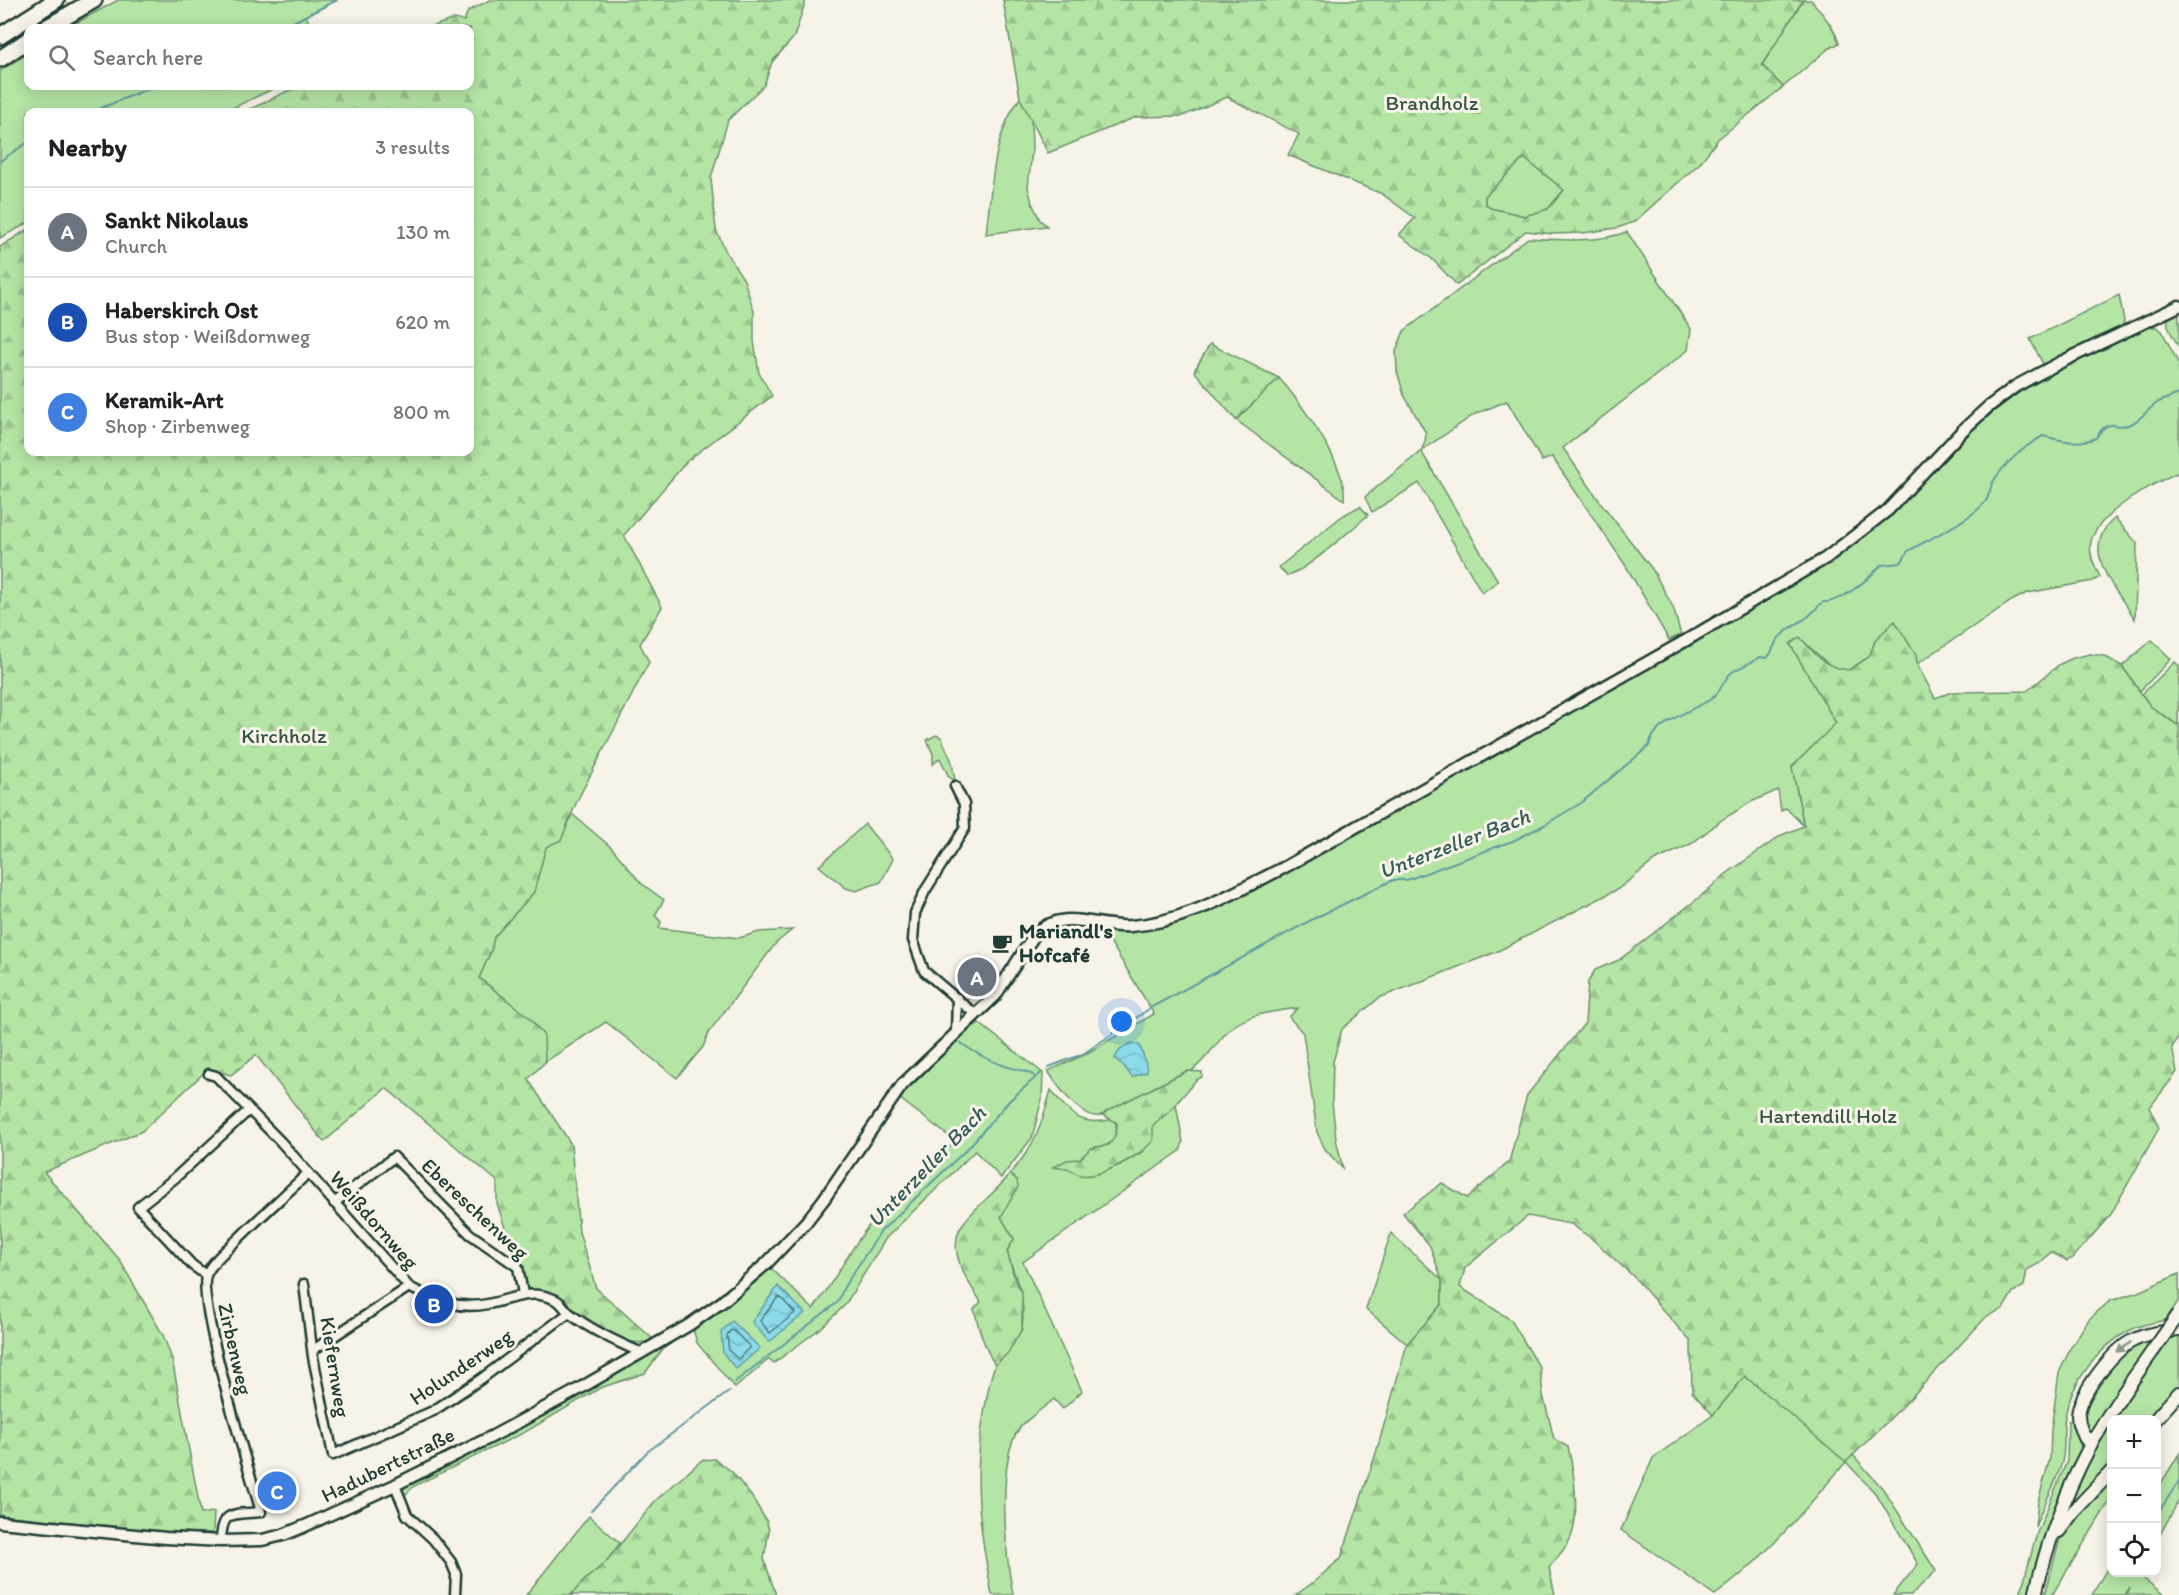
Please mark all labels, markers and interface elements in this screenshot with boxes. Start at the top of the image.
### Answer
search box [24,24,474,90]
icon: search [45,41,78,74]
text: Search here [93,44,203,71]
park label: Brandholz [1385,90,1479,115]
text: Nearby [48,131,127,163]
text: 3 results [375,135,450,159]
text: Sankt Nikolaus [105,207,248,234]
text: A [61,220,74,244]
text: 130 m [396,220,450,244]
text: Church [105,234,167,258]
text: Haberskirch Ost [105,297,258,324]
text: B [61,310,74,334]
text: 620 m [395,310,450,334]
text: Bus stop · Weißdornweg [105,324,310,348]
text: Keramik-Art [105,387,224,414]
text: C [61,400,74,424]
text: 800 m [393,400,450,424]
text: Shop · Zirbenweg [105,414,250,438]
park label: Kirchholz [241,723,327,748]
water label: Unterzeller Bach [1375,802,1534,885]
place label: Mariandl's Hofcafé [1019,918,1113,967]
cafe icon: Mariandl's Hofcafé [990,931,1014,955]
pin: A [958,954,996,1000]
your location [1107,1007,1136,1036]
water label: Unterzeller Bach [861,1099,992,1233]
park label: Hartendill Holz [1759,1103,1897,1128]
street label: Ebereschenweg [417,1153,534,1265]
street label: Weißdornweg [325,1165,424,1274]
pin: B [414,1282,454,1326]
street label: Zirbenweg [213,1300,258,1398]
street label: Kiefernweg [315,1315,356,1419]
street label: Holunderweg [404,1323,517,1410]
one-way arrow [2116,1341,2132,1353]
map controls [2107,1415,2161,1577]
button: + [2107,1415,2161,1469]
street label: Hadubertstraße [317,1421,459,1508]
pin: C [258,1468,296,1514]
button: − [2107,1469,2161,1523]
button: locate [2107,1523,2161,1577]

